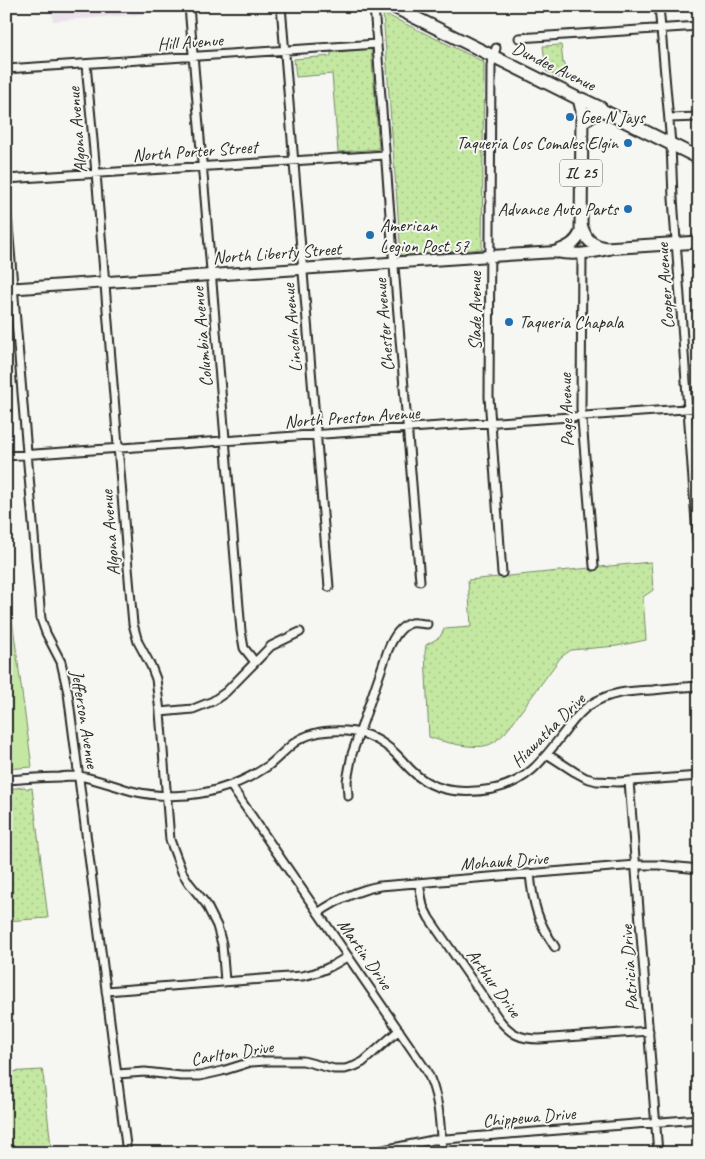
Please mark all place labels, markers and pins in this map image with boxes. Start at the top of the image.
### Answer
place label: Gee N Jays [580,106,646,128]
marker: Gee N Jays [564,111,576,123]
place label: Taqueria Los Comales Elgin [456,132,619,154]
marker: Taqueria Los Comales Elgin [622,137,634,149]
place label: Advance Auto Parts [498,198,620,220]
marker: Advance Auto Parts [622,203,634,215]
place label: American Legion Post 57 [380,214,470,257]
marker: American Legion Post 57 [364,229,376,241]
place label: Taqueria Chapala [519,311,625,333]
marker: Taqueria Chapala [503,316,515,328]

